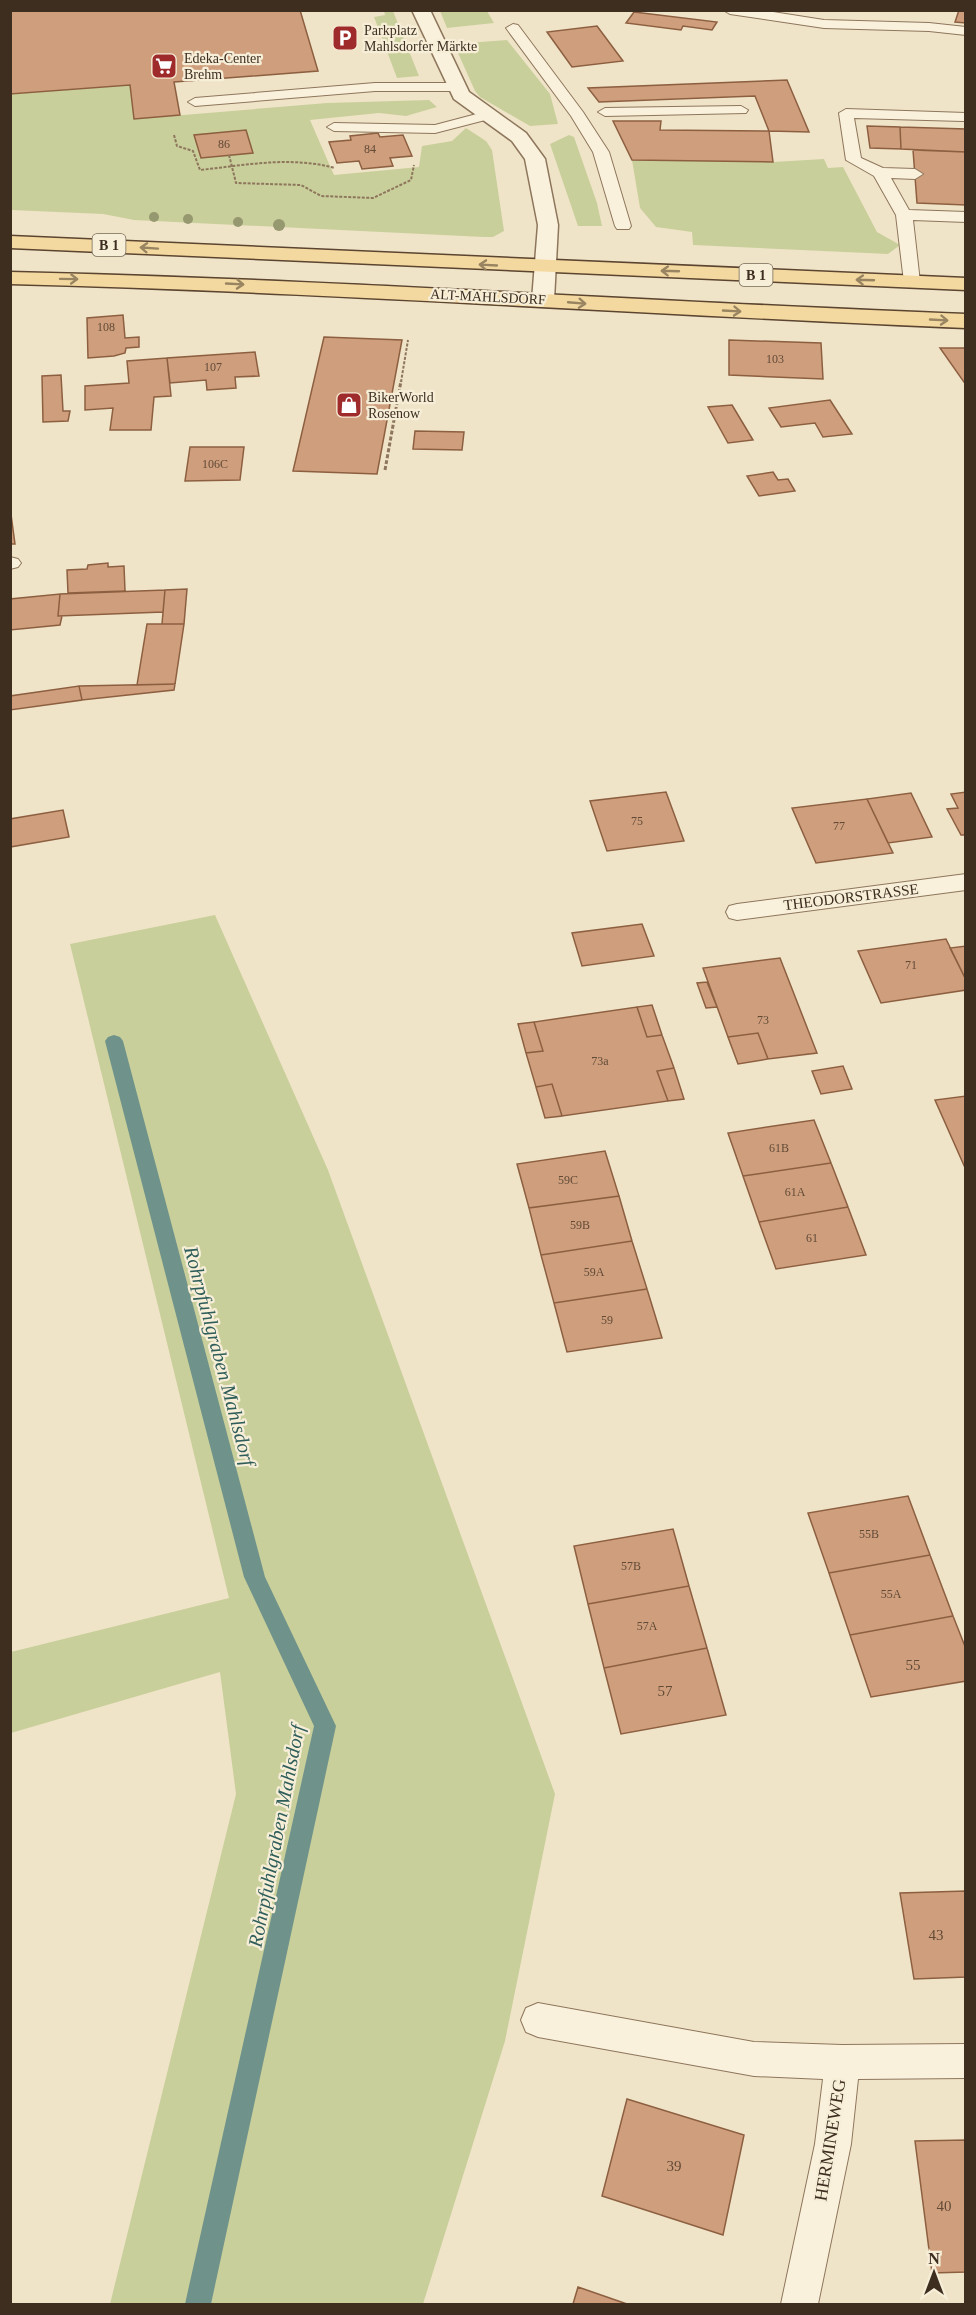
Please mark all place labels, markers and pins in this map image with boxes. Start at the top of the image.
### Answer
parking icon: Parkplatz Mahlsdorfer Märkte [330,23,360,53]
place label: Parkplatz Mahlsdorfer Märkte [364,23,477,54]
supermarket icon: Edeka-Center Brehm [149,51,179,81]
place label: Edeka-Center Brehm [184,51,261,82]
shop icon: BikerWorld Rosenow [334,390,364,420]
place label: BikerWorld Rosenow [368,390,434,421]

